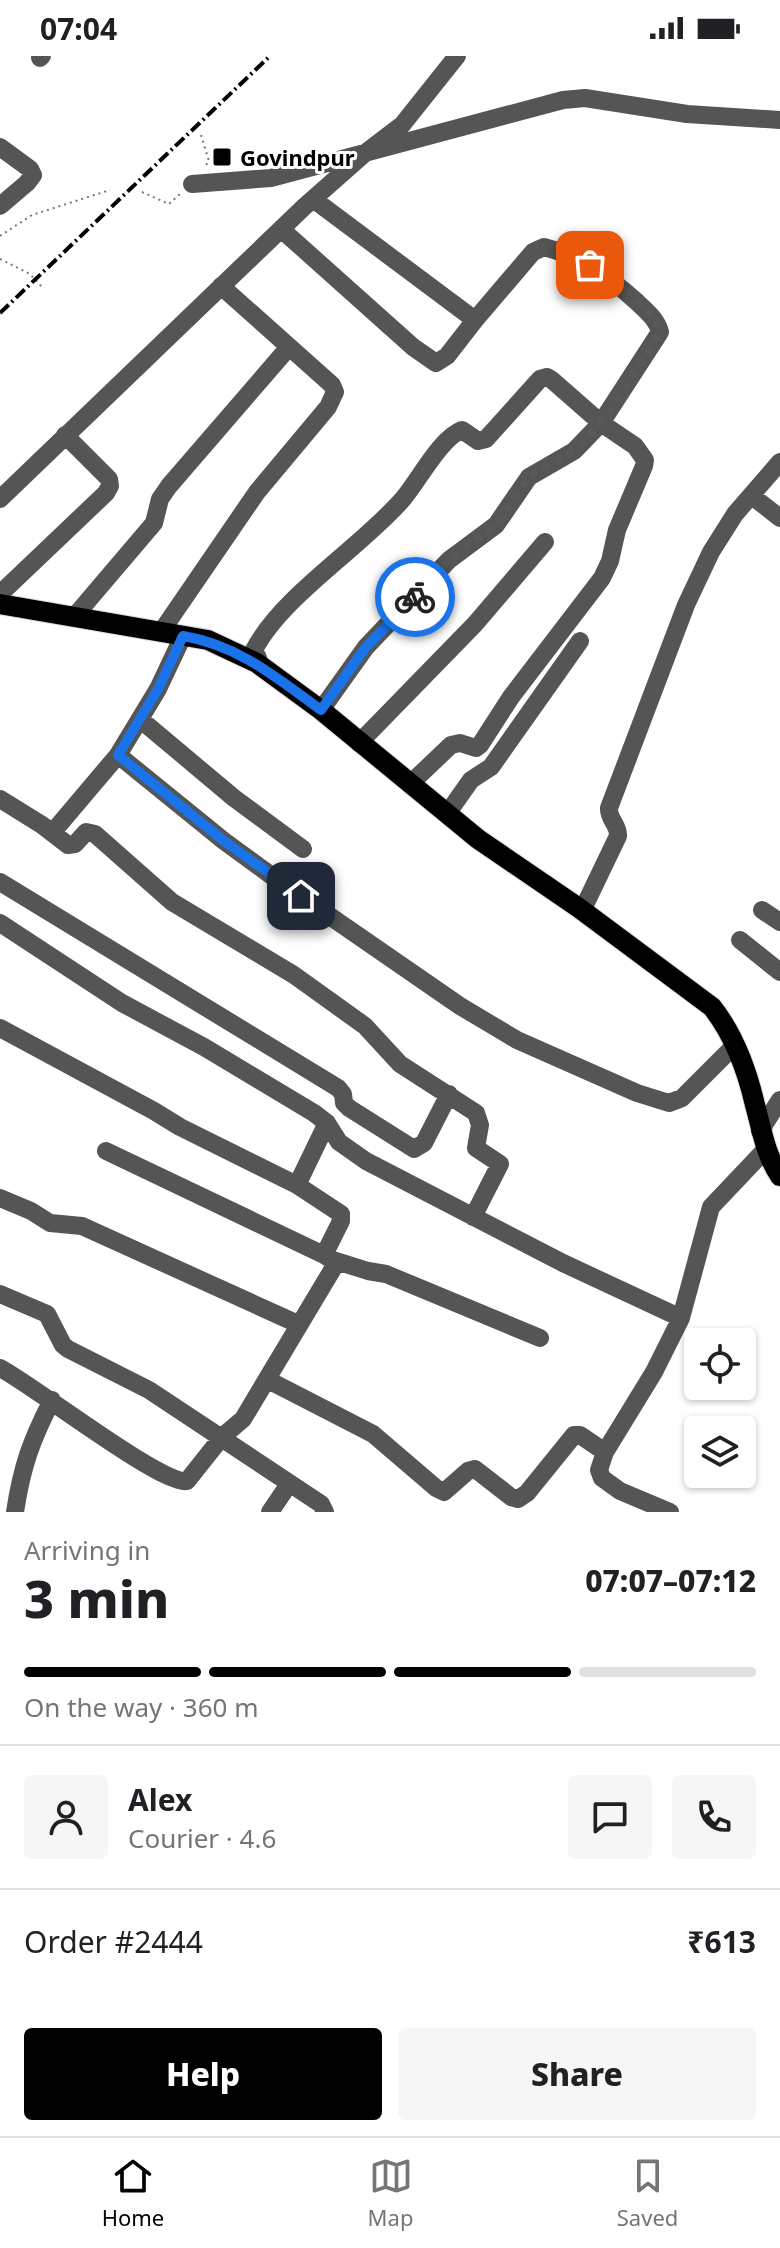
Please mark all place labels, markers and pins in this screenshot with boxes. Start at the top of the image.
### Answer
place label: Govindpur [240,142,355,172]
marker: Govindpur [211,146,233,168]
pin [556,231,624,299]
pin [267,862,335,930]

